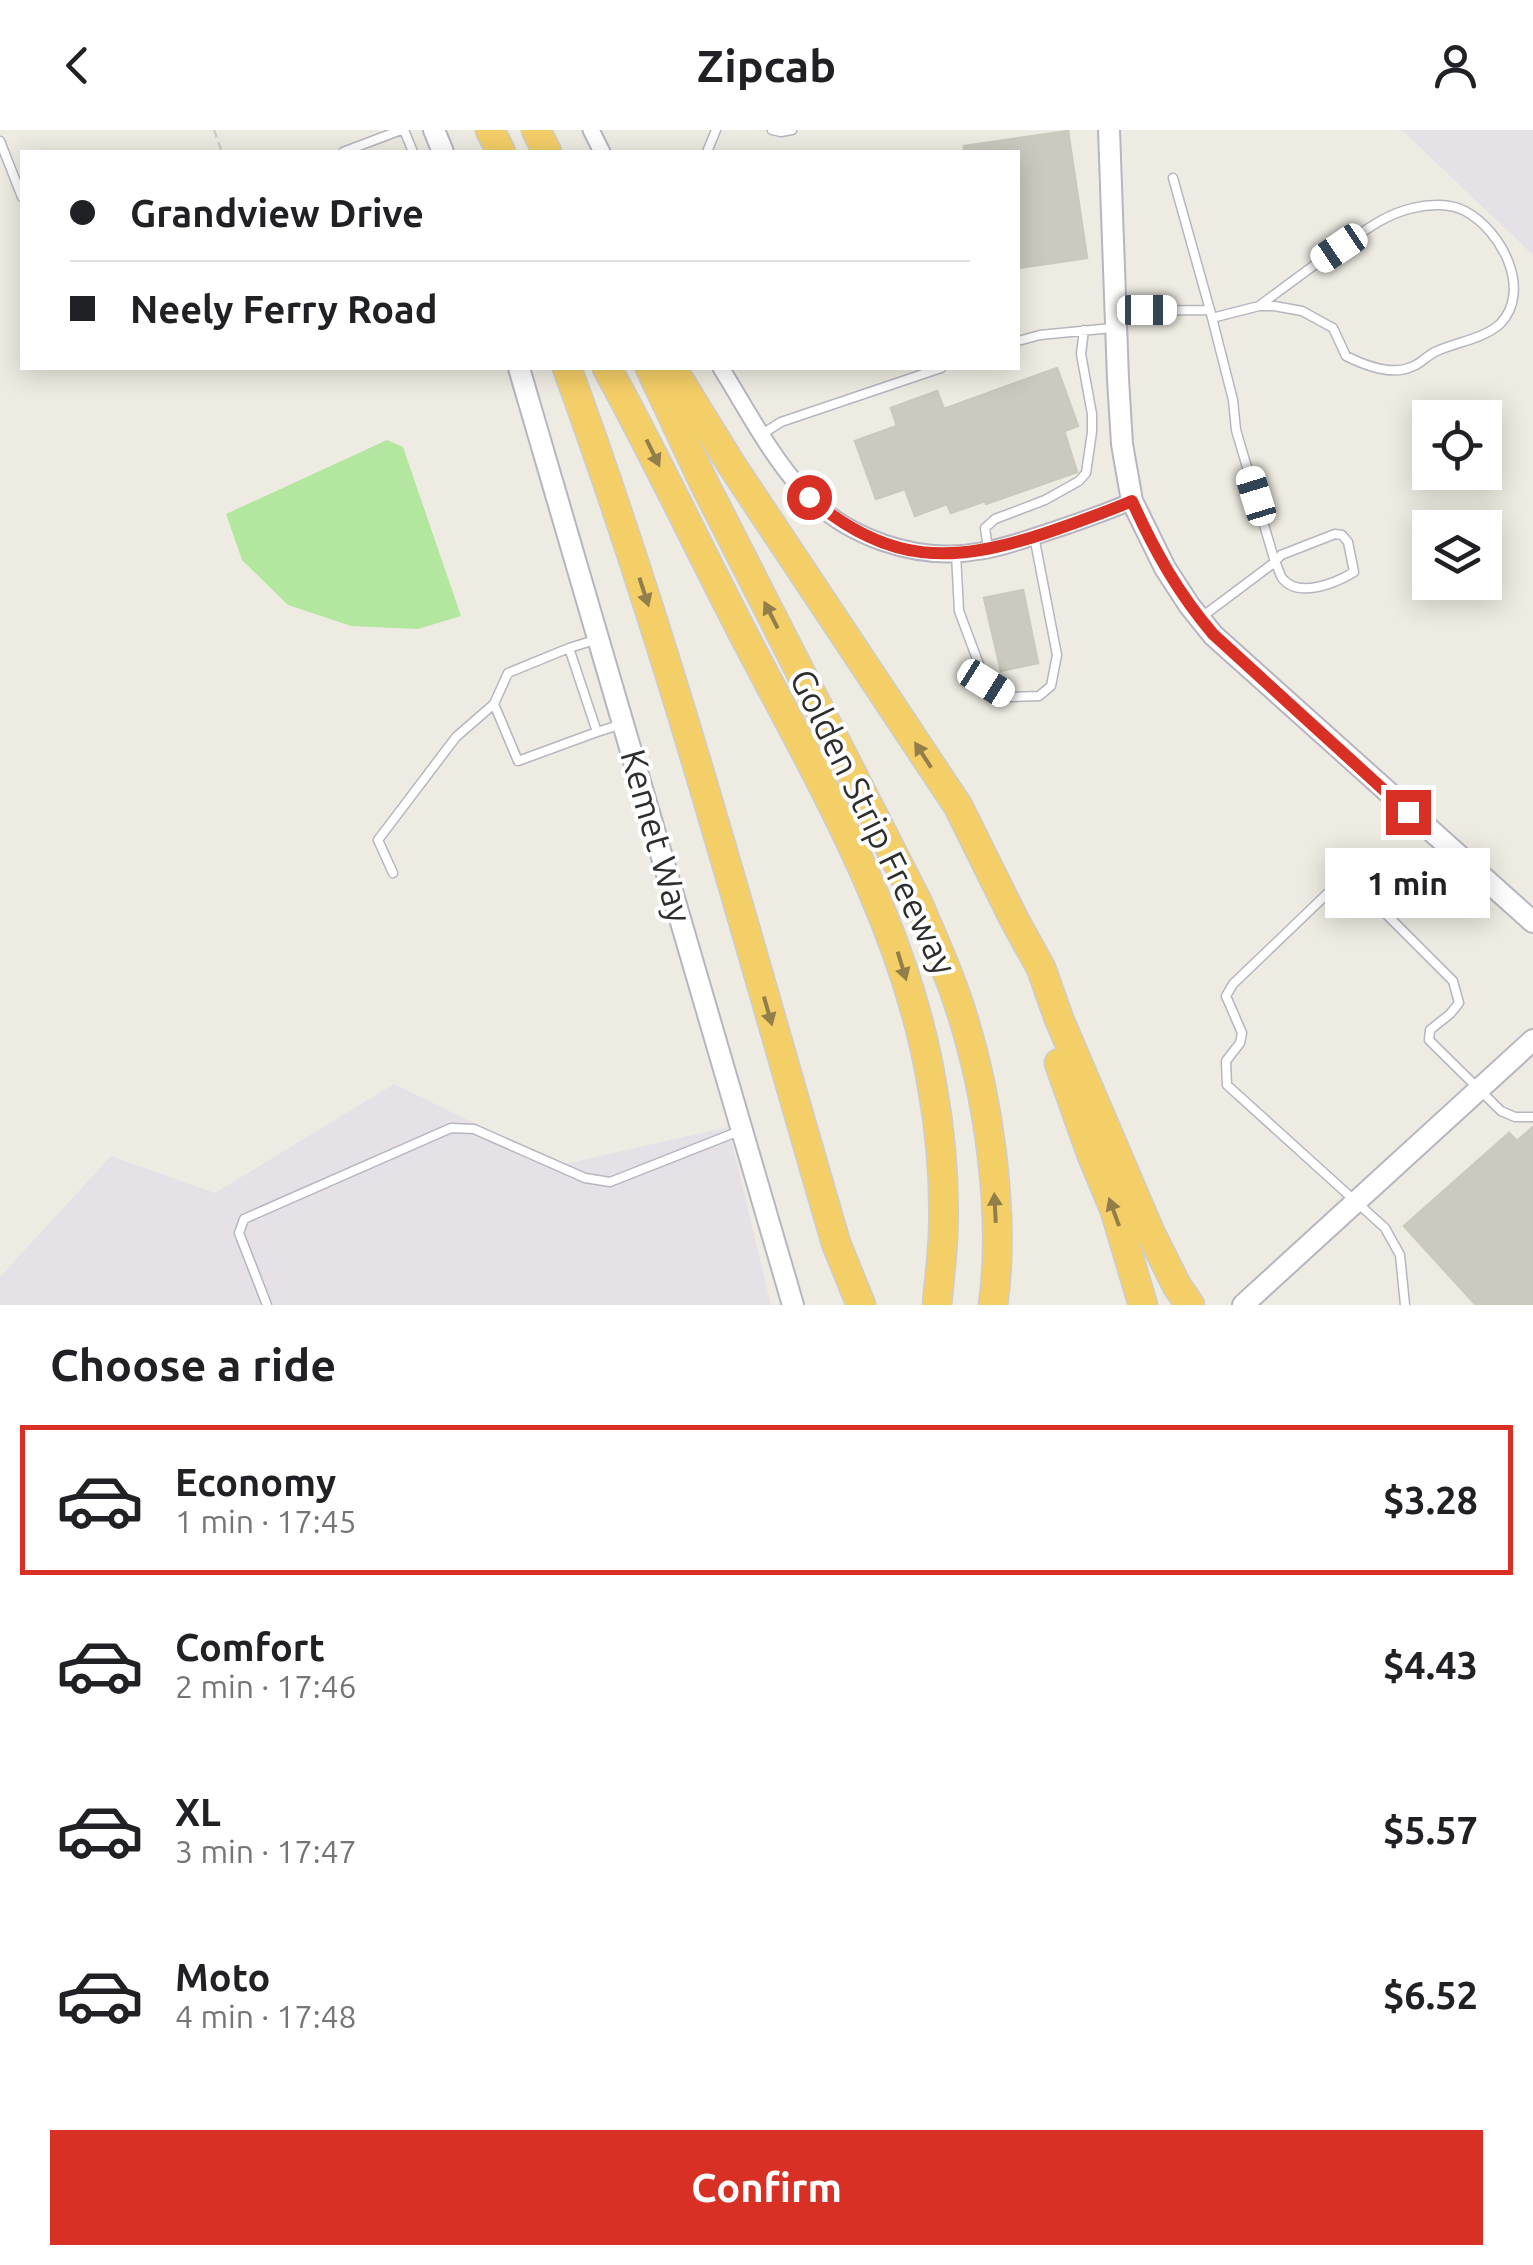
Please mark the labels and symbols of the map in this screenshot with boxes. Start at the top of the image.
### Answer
car [1306,219,1372,277]
car [1117,295,1177,325]
one-way arrow [644,439,661,468]
car [1233,463,1279,529]
route start [787,475,832,520]
one-way arrow [638,577,653,607]
one-way arrow [763,600,780,629]
car [953,654,1019,712]
street label: Golden Strip Freeway [783,662,965,981]
one-way arrow [915,741,933,769]
street label: Kemet Way [613,745,701,927]
route end [1386,790,1431,835]
callout: 1 min [1326,847,1490,917]
one-way arrow [895,951,910,981]
one-way arrow [761,996,776,1026]
one-way arrow [987,1191,1003,1223]
one-way arrow [1106,1196,1121,1226]

